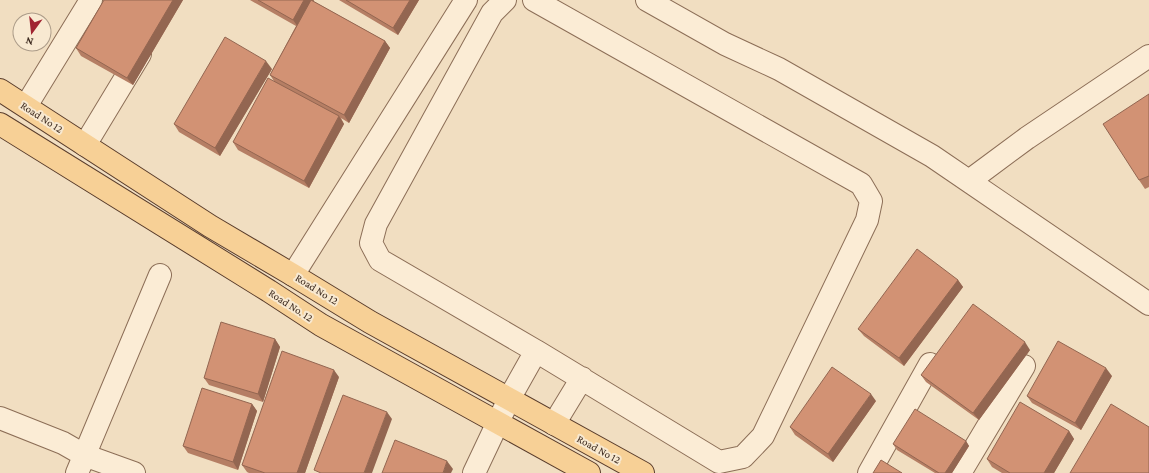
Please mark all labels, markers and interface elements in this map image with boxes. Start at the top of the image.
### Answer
north arrow [12,12,52,52]
text: N [24,35,35,48]
street label: Road No 12 [19,99,65,135]
street label: Road No 12 [293,271,341,307]
street label: Road No. 12 [267,286,315,324]
street label: Road No 12 [575,432,623,466]

